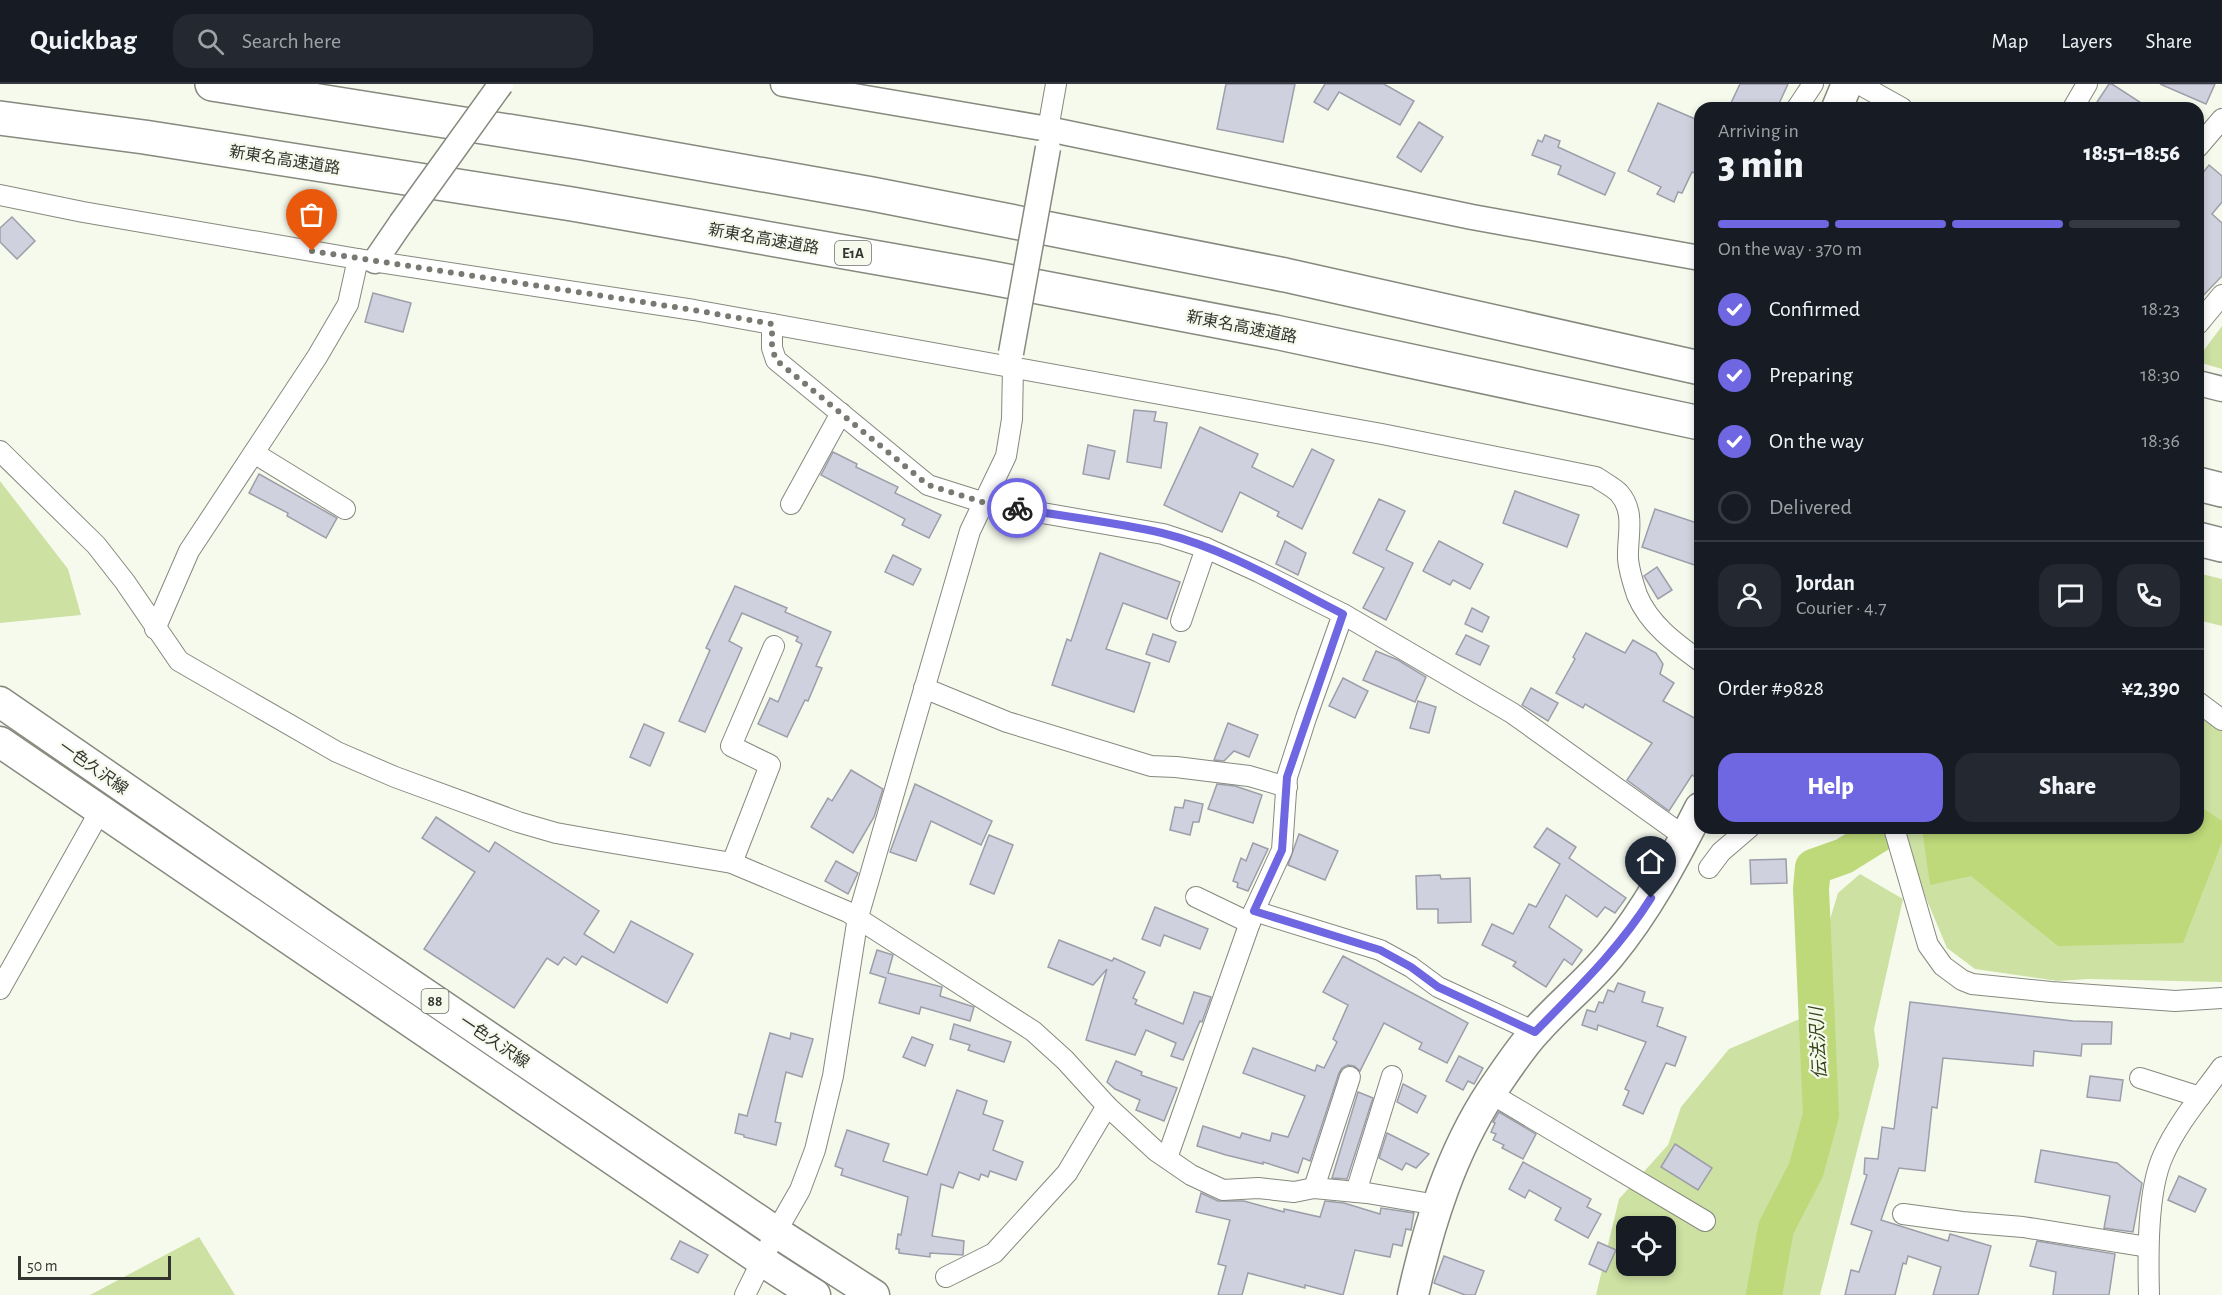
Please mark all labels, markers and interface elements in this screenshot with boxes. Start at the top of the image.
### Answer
search box [173,14,593,68]
icon: search [194,25,227,58]
text: Quickbag [30,27,137,55]
text: Search here [242,30,341,52]
text: Map [1992,31,2028,52]
text: Layers [2061,31,2112,52]
text: Share [2145,31,2192,52]
text: Arriving in [1718,121,1799,141]
street label: 新東名高速道路 [228,142,342,177]
text: 18:51–18:56 [2084,142,2180,164]
text: 3 min [1718,146,1804,185]
pin [286,189,337,251]
icon: bag [295,198,328,231]
street label: 新東名高速道路 [707,220,821,257]
text: On the way · 370 m [1718,239,1862,259]
road number: E1A [835,241,871,265]
icon: check [1718,293,1751,326]
text: Confirmed [1769,298,1860,320]
text: 18:23 [2142,299,2180,319]
street label: 新東名高速道路 [1185,307,1299,346]
icon: check [1718,359,1751,392]
text: Preparing [1769,364,1853,386]
text: 18:30 [2140,365,2180,385]
icon: check [1718,425,1751,458]
text: On the way [1769,430,1864,452]
text: 18:36 [2141,431,2180,451]
courier [987,478,1047,538]
icon: bike [1001,492,1034,525]
text: Delivered [1769,496,1852,518]
button: person [1718,564,1781,627]
button: chat [2039,564,2102,627]
button: phone [2117,564,2180,627]
text: Jordan [1796,572,1855,594]
text: Courier · 4.7 [1796,598,1887,618]
text: Order #9828 [1718,677,1824,699]
text: ¥2,390 [2121,677,2180,699]
street label: 一色久沢線 [56,737,131,797]
button: Help [1718,753,1943,822]
button: Share [1955,753,2180,822]
pin [1625,836,1676,898]
icon: home [1634,845,1667,878]
road number: 88 [422,989,448,1013]
water label: 伝法沢川 [1806,1005,1830,1079]
street label: 一色久沢線 [457,1012,533,1071]
map controls [1616,1216,1676,1276]
button: locate [1616,1216,1676,1276]
scale bar [18,1253,171,1280]
text: 50 m [27,1258,58,1274]

